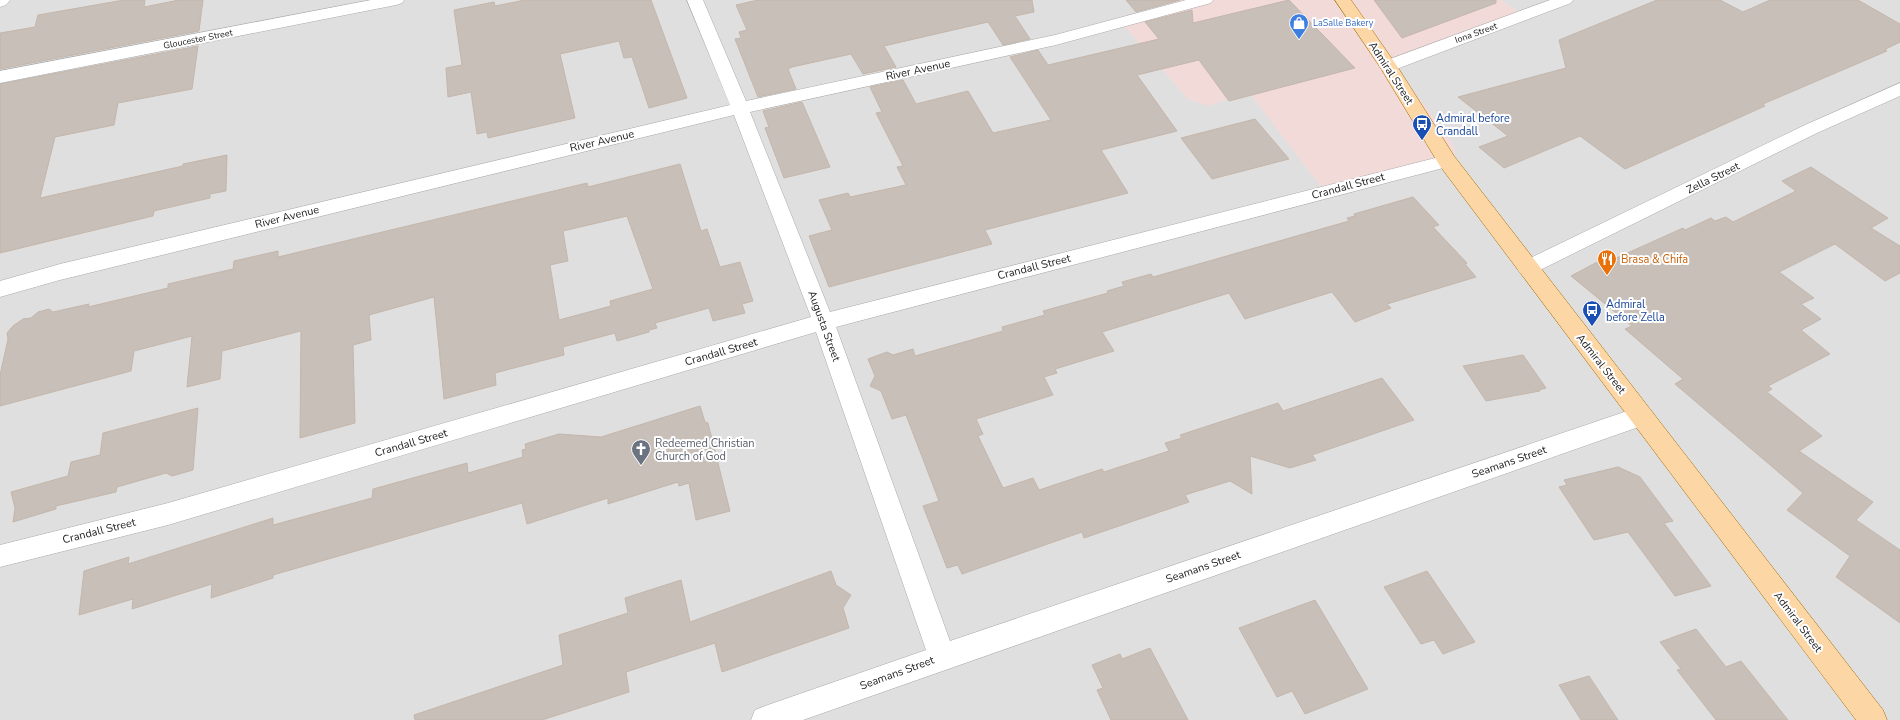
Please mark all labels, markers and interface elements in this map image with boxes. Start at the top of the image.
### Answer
shop icon: LaSalle Bakery [1288,12,1310,40]
place label: LaSalle Bakery [1313,17,1374,29]
street label: Iona Street [1453,20,1500,46]
street label: Gloucester Street [162,26,234,52]
street label: Admiral Street [1365,39,1417,107]
street label: River Avenue [884,56,952,84]
place label: Admiral before Crandall [1436,111,1510,139]
bus stop icon: Admiral before Crandall [1411,113,1433,141]
street label: River Avenue [568,126,636,156]
street label: Zella Street [1684,159,1742,197]
street label: Crandall Street [1310,169,1386,203]
street label: River Avenue [253,202,321,232]
restaurant icon: Brasa & Chifa [1596,248,1618,276]
street label: Crandall Street [996,251,1072,283]
place label: Brasa & Chifa [1621,252,1688,267]
street label: Augusta Street [804,288,844,364]
place label: Admiral before Zella [1606,297,1665,325]
bus stop icon: Admiral before Zella [1581,299,1603,327]
street label: Admiral Street [1573,331,1629,397]
street label: Crandall Street [683,334,759,370]
street label: Crandall Street [373,425,449,461]
place label: Redeemed Christian Church of God [655,436,755,464]
church icon: Redeemed Christian Church of God [630,438,652,466]
street label: Seamans Street [1470,442,1548,482]
street label: Crandall Street [61,515,137,547]
street label: Seamans Street [1164,547,1242,587]
street label: Admiral Street [1770,589,1826,655]
street label: Seamans Street [858,653,936,693]

